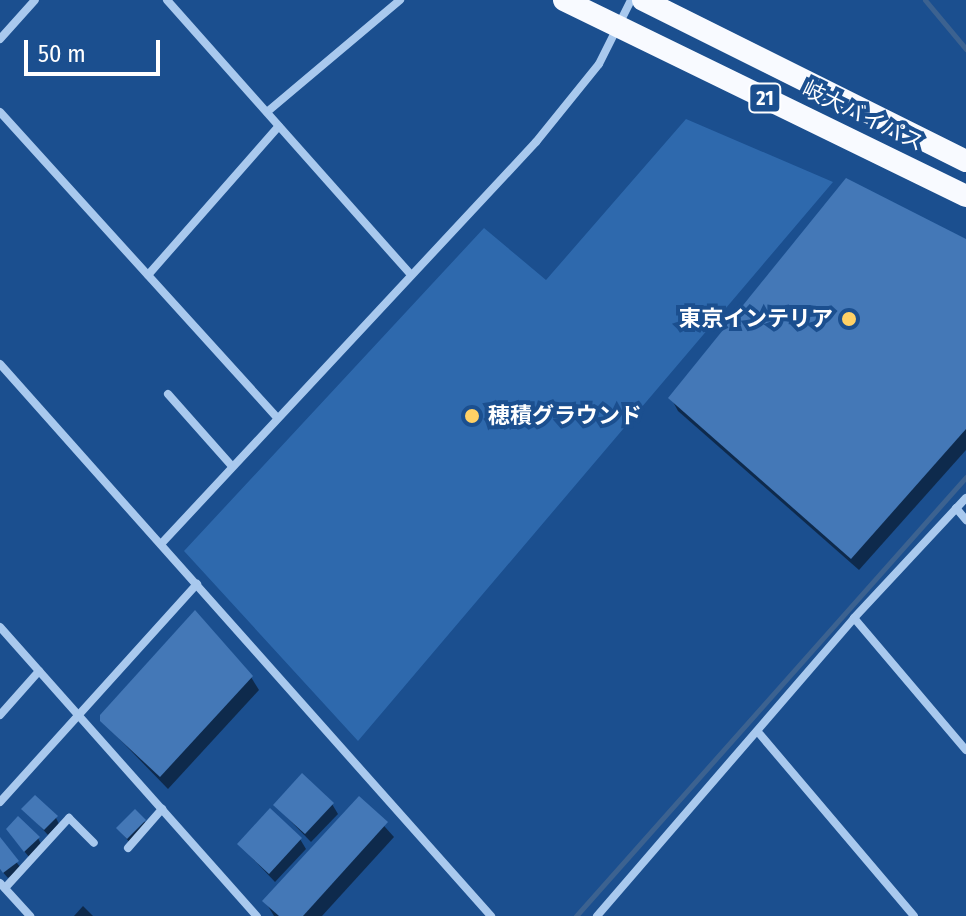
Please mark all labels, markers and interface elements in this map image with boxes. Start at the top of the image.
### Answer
scale bar [28,24,164,74]
text: 50 m [38,40,86,68]
street label: 岐大バイパス [798,75,928,157]
road number: 21 [747,82,783,114]
place label: 東京インテリア [679,306,833,332]
marker: 東京インテリア [840,310,858,328]
place label: 穂積グラウンド [488,403,642,429]
marker: 穂積グラウンド [463,407,481,425]

